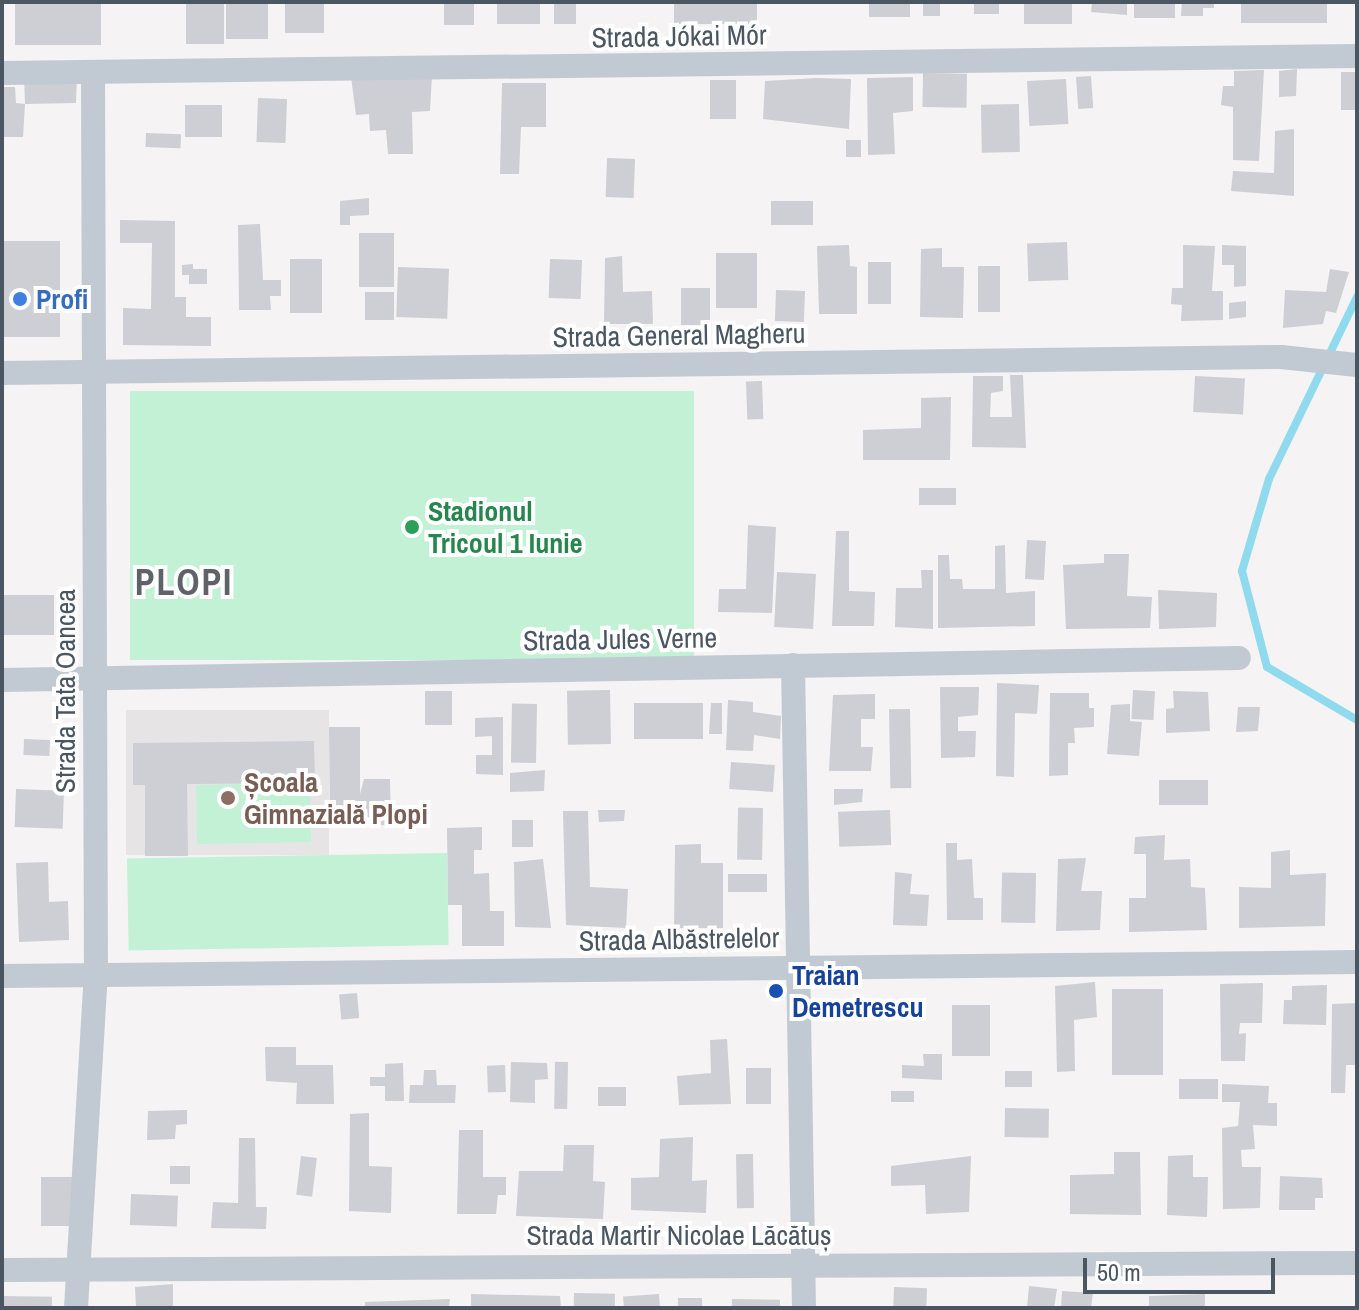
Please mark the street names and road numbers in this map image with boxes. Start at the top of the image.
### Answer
street label: Strada Jókai Mór [591,18,767,54]
street label: Strada General Magheru [552,316,806,354]
street label: Strada Tata Oancea [48,589,82,793]
street label: Strada Jules Verne [523,621,717,657]
street label: Strada Albăstrelelor [578,920,780,958]
street label: Strada Martir Nicolae Lăcătuș [526,1218,832,1252]

